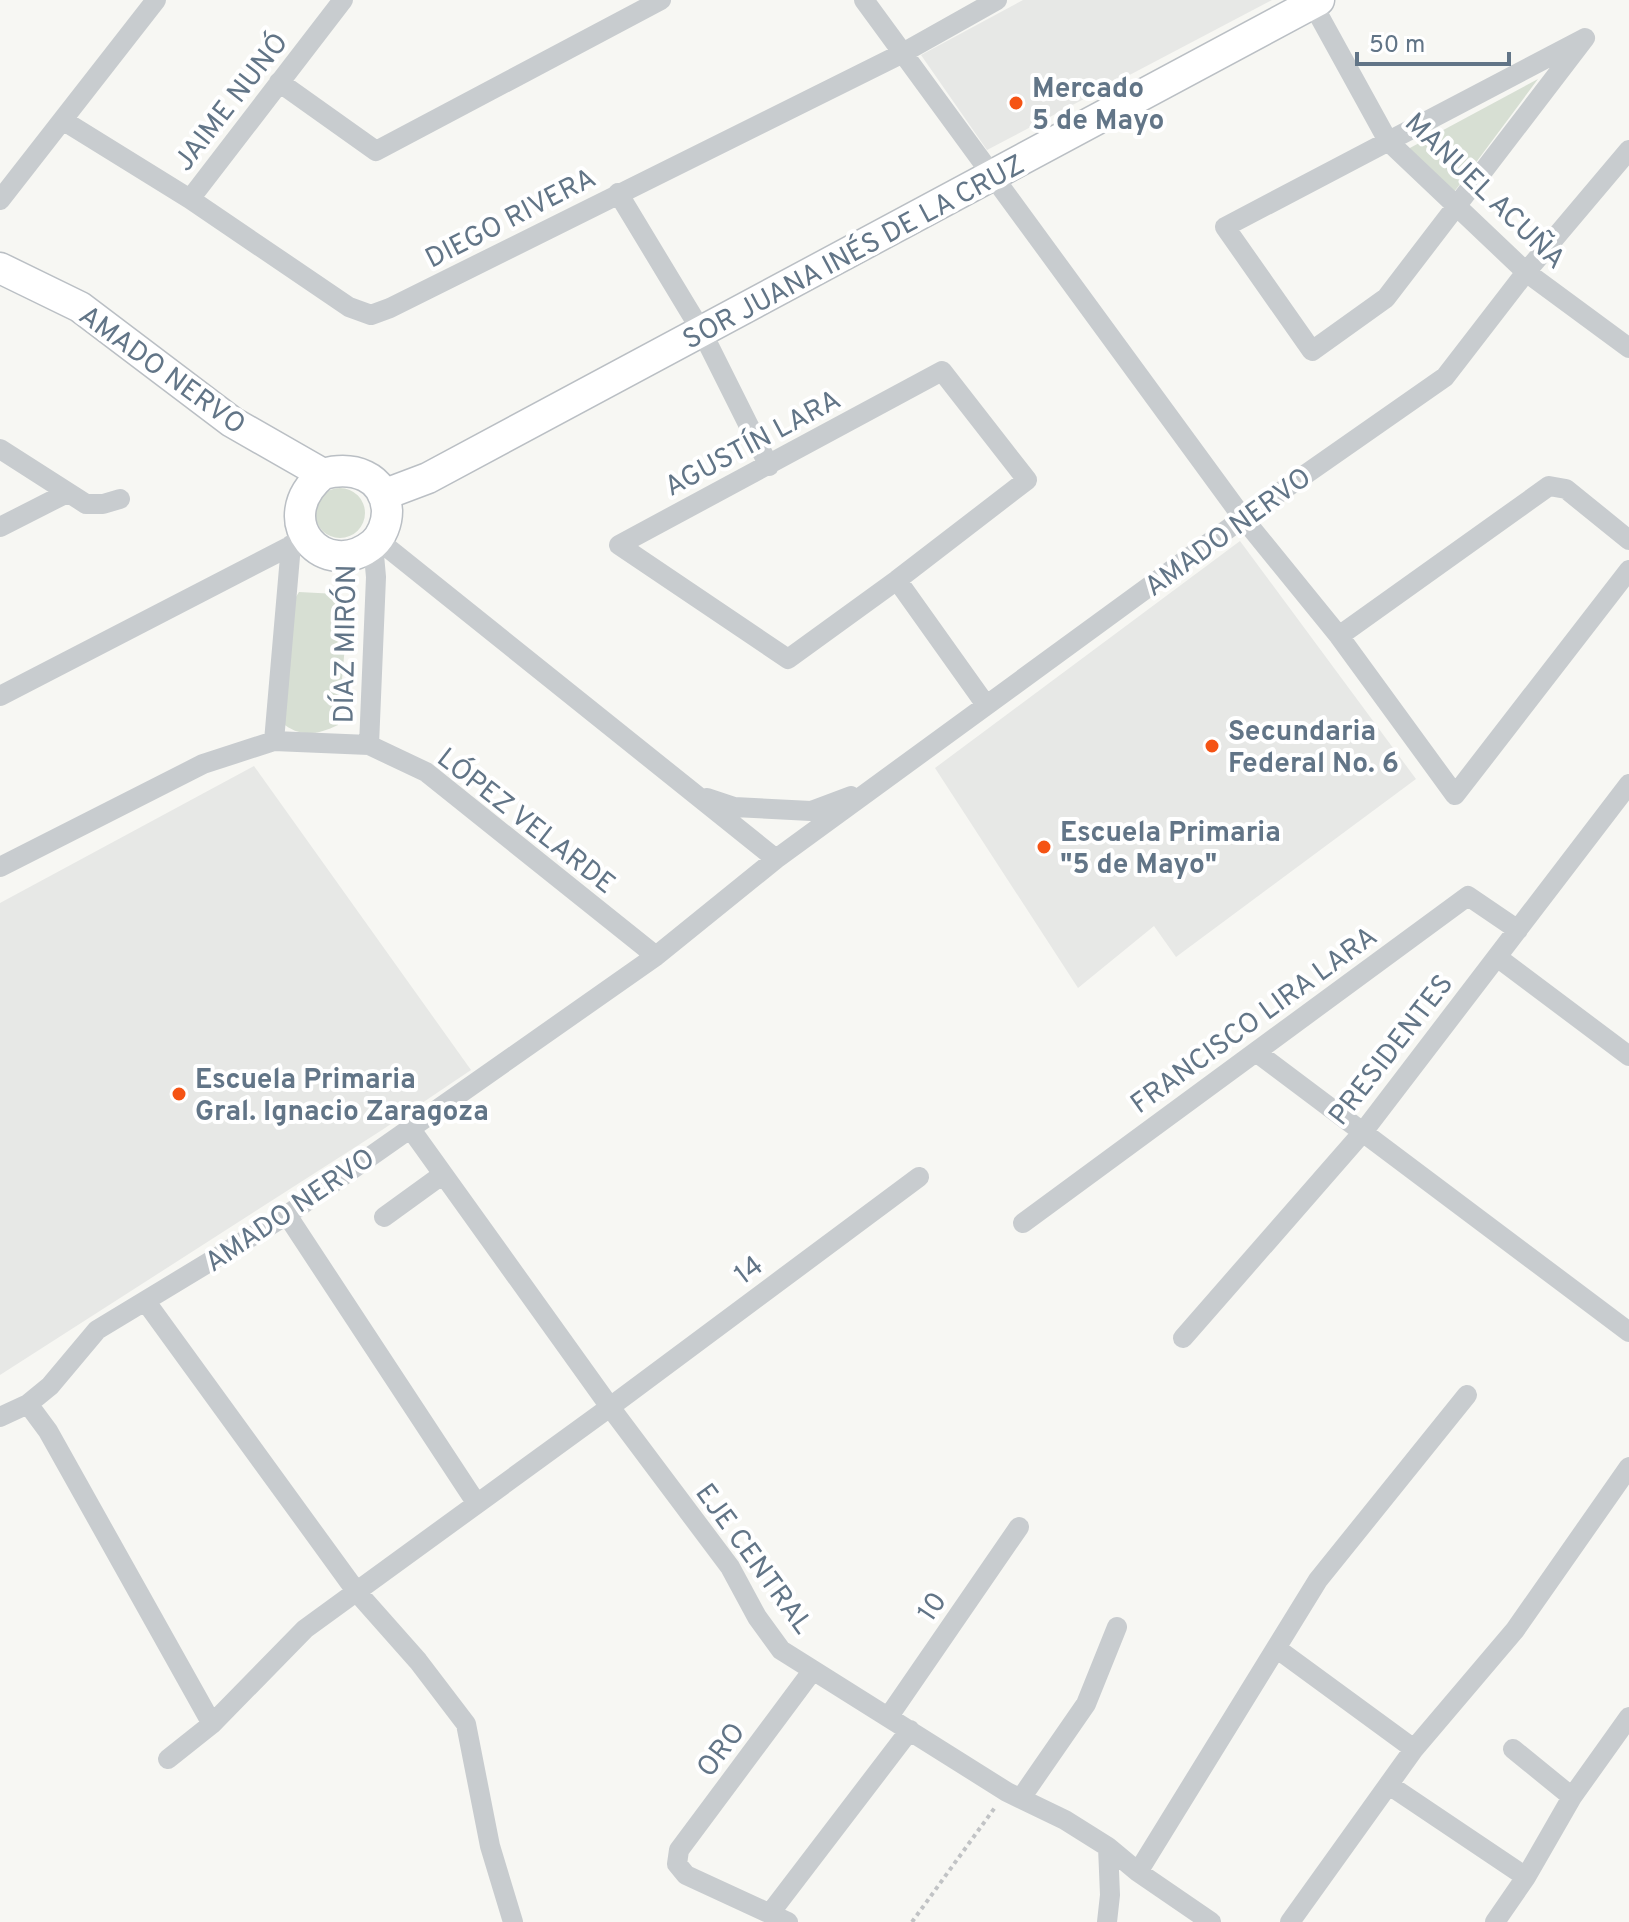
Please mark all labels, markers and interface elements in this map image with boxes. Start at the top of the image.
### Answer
scale bar [1357,16,1509,66]
street label: JAIME NUNÓ [166,25,298,179]
text: 50 m [1369,31,1425,61]
place label: Mercado 5 de Mayo [1032,72,1164,140]
marker: Mercado 5 de Mayo [1007,94,1025,112]
street label: MANUEL ACUÑA [1396,106,1573,278]
street label: SOR JUANA INÉS DE LA CRUZ [676,146,1031,359]
street label: DIEGO RIVERA [420,161,603,278]
street label: AMADO NERVO [71,299,252,444]
street label: AGUSTÍN LARA [658,381,848,506]
street label: AMADO NERVO [1138,461,1319,606]
street label: DÍAZ MIRÓN [326,564,366,724]
place label: Secundaria Federal No. 6 [1228,715,1399,783]
marker: Secundaria Federal No. 6 [1203,737,1221,755]
street label: LÓPEZ VELARDE [429,740,623,903]
place label: Escuela Primaria "5 de Mayo" [1060,816,1281,884]
marker: Escuela Primaria "5 de Mayo" [1035,838,1053,856]
street label: FRANCISCO LIRA LARA [1124,920,1385,1123]
street label: PRESIDENTES [1322,968,1463,1134]
place label: Escuela Primaria Gral. Ignacio Zaragoza [195,1063,489,1131]
marker: Escuela Primaria Gral. Ignacio Zaragoza [170,1085,188,1103]
street label: AMADO NERVO [199,1141,383,1282]
street label: 14 [728,1249,772,1294]
street label: EJE CENTRAL [686,1477,819,1642]
street label: 10 [911,1586,956,1630]
street label: ORO [690,1716,755,1785]

